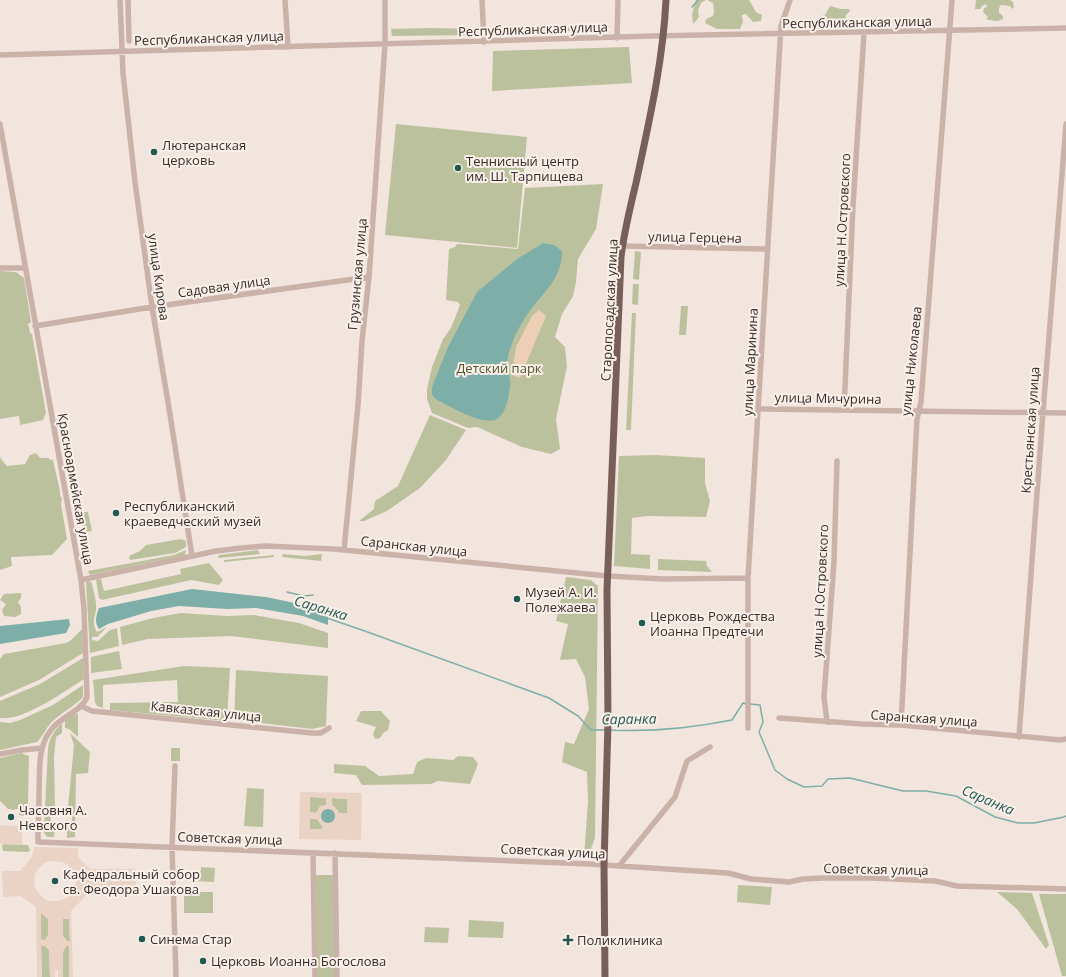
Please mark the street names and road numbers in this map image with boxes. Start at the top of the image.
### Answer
street label: Республиканская улица [782,12,932,32]
street label: Республиканская улица [458,17,608,41]
street label: Республиканская улица [134,26,284,50]
street label: улица Н.Островского [830,153,854,287]
street label: Грузинская улица [343,217,371,331]
street label: улица Герцена [648,227,742,247]
street label: улица Кирова [144,232,174,322]
street label: Старопосадская улица [596,238,622,382]
street label: Садовая улица [176,271,272,301]
street label: улица Николаева [896,305,926,417]
street label: улица Маринина [738,308,762,416]
street label: Крестьянская улица [1017,366,1043,494]
street label: улица Мичурина [774,388,882,408]
street label: Красноармейская улица [54,412,98,566]
street label: улица Н.Островского [808,524,832,658]
street label: Саранская улица [360,531,468,561]
street label: Кавказская улица [150,696,262,726]
street label: Саранская улица [870,705,978,731]
street label: Советская улица [177,827,283,849]
street label: Советская улица [500,839,606,863]
street label: Советская улица [823,859,929,879]

